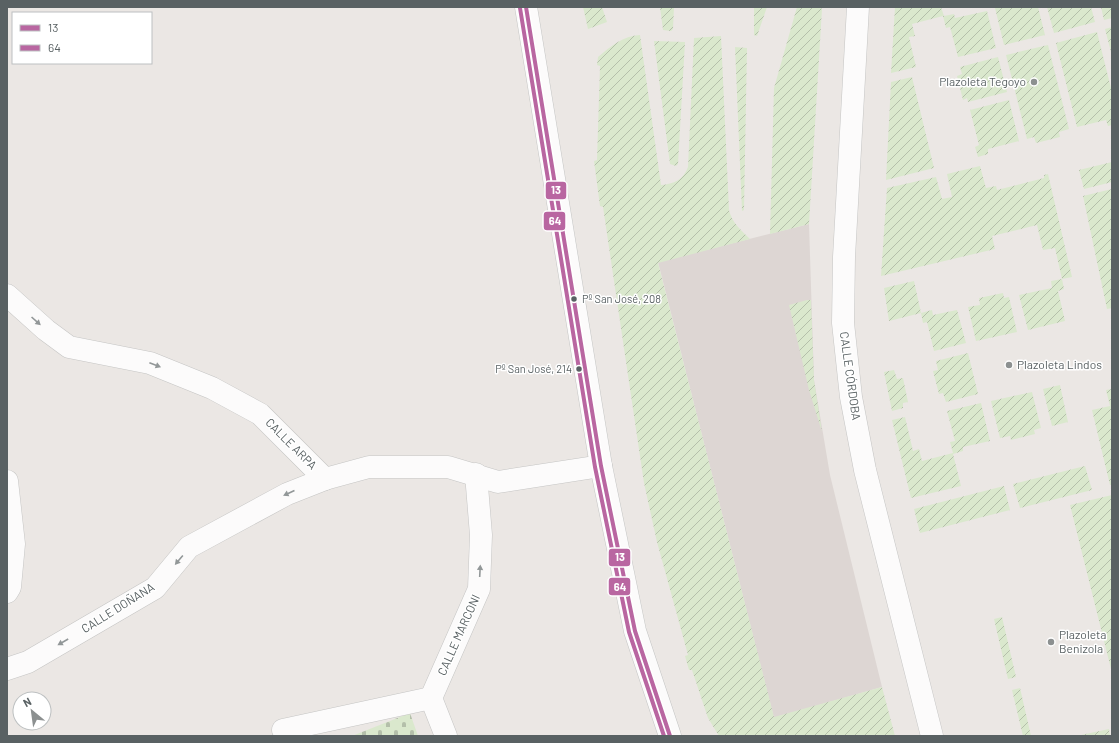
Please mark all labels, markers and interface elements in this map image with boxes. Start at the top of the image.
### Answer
legend [12,12,152,64]
text: 13 [48,20,58,34]
text: 64 [48,40,61,54]
place label: Plazoleta Tegoyo [939,74,1026,88]
marker: Plazoleta Tegoyo [1029,77,1039,87]
line badge: 13 [545,181,567,200]
text: 13 [551,183,561,196]
line badge: 64 [543,211,566,231]
text: 64 [549,214,562,227]
place label: Pº San José, 208 [582,292,661,305]
marker: Pº San José, 208 [569,294,579,304]
one-way arrow [31,316,41,325]
street label: CALLE CÓRDOBA [838,331,864,421]
place label: Plazoleta Lindos [1017,357,1102,371]
marker: Plazoleta Lindos [1004,360,1014,370]
one-way arrow [149,362,161,368]
place label: Pº San José, 214 [495,362,572,375]
marker: Pº San José, 214 [574,364,584,374]
street label: CALLE ARPA [263,415,320,472]
one-way arrow [283,491,295,497]
line badge: 13 [608,548,631,567]
text: 13 [615,550,625,563]
one-way arrow [174,554,183,565]
one-way arrow [476,565,483,577]
line badge: 64 [608,577,631,596]
street label: CALLE DOÑANA [78,579,157,635]
text: 64 [614,580,627,593]
street label: CALLE MARCONI [434,592,482,677]
place label: Plazoleta Benizola [1059,627,1106,655]
marker: Plazoleta Benizola [1046,637,1056,647]
one-way arrow [58,638,68,646]
north arrow [12,691,52,731]
text: N [21,694,33,709]

